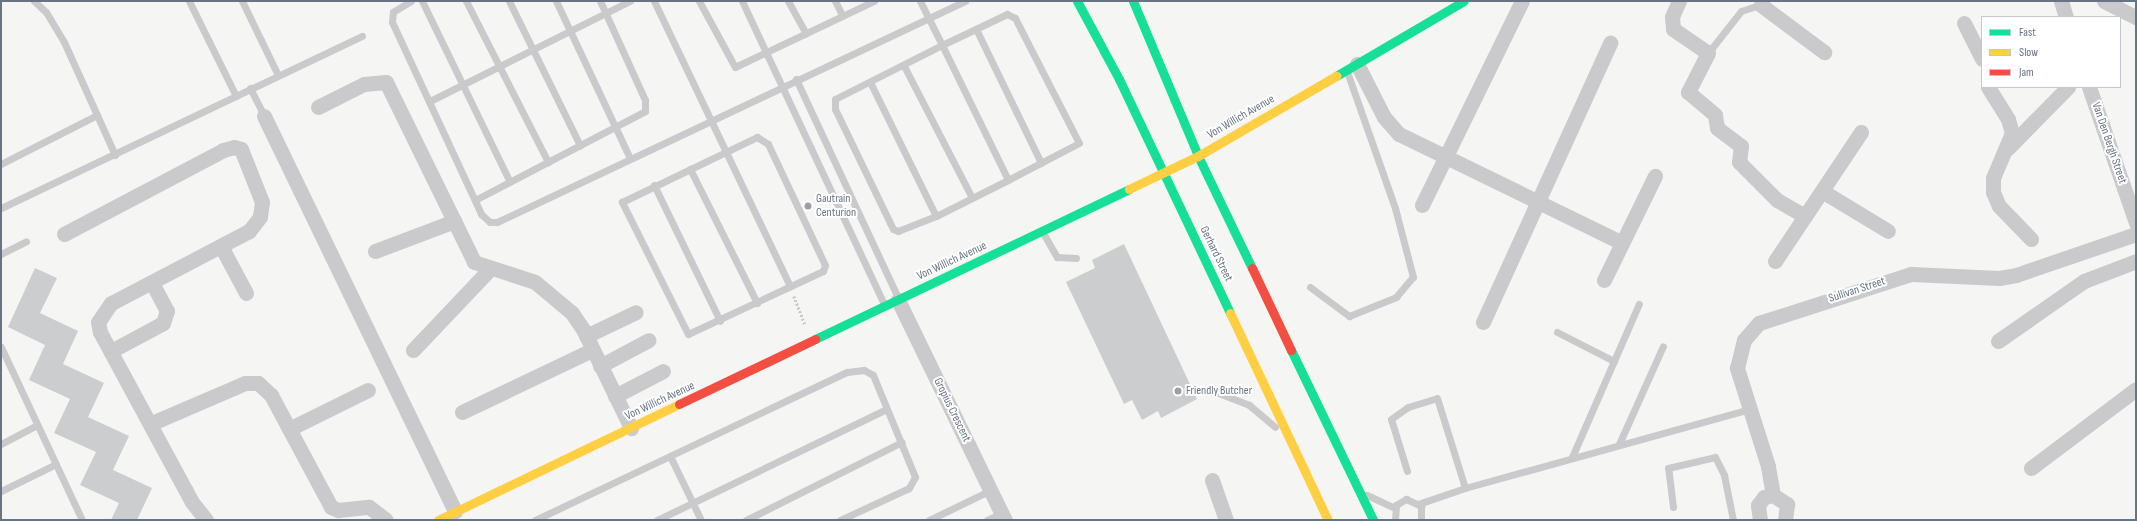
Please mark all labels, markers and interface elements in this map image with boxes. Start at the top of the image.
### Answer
legend [1981,16,2121,88]
text: Fast [2019,25,2036,40]
text: Slow [2019,45,2038,60]
text: Jam [2019,65,2034,80]
street label: Von Willich Avenue [1205,92,1277,142]
street label: Van Den Bergh Street [2088,101,2130,185]
place label: Gautrain Centurion [816,192,856,220]
marker: Gautrain Centurion [803,201,813,211]
street label: Gerhard Street [1196,224,1236,284]
street label: Von Willich Avenue [915,239,989,283]
street label: Sullivan Street [1827,274,1887,306]
street label: Gropius Crescent [930,376,974,444]
street label: Von Willich Avenue [623,379,697,423]
place label: Friendly Butcher [1186,384,1252,398]
marker: Friendly Butcher [1173,386,1183,396]

